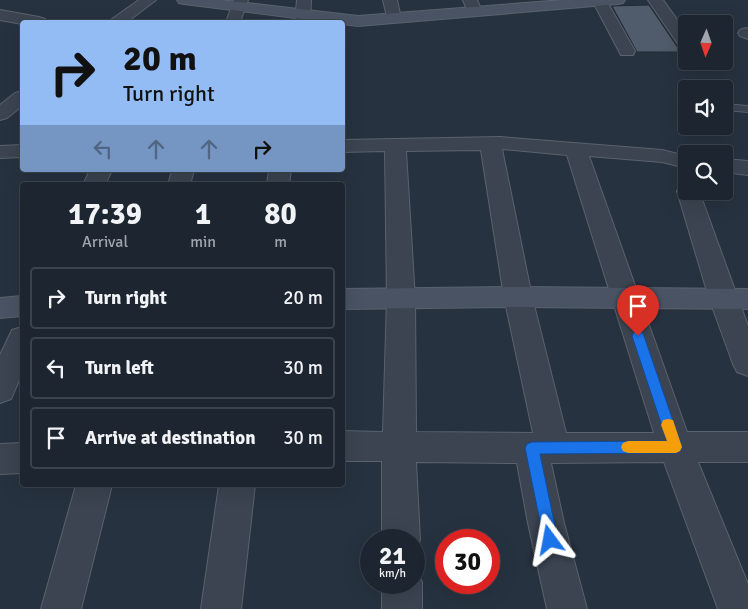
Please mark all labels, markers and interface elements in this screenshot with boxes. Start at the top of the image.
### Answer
north arrow [678,15,732,70]
map controls [678,15,733,200]
text: 20 m [123,37,197,80]
icon: right [40,40,105,105]
text: Turn right [123,80,215,107]
button: sound [678,80,733,135]
icon: left [89,135,117,163]
icon: ahead [142,135,170,163]
icon: ahead [195,135,223,163]
icon: right [248,135,276,163]
button: search [678,145,733,200]
text: 17:39 [68,196,142,233]
text: 1 [195,196,211,233]
text: 80 [264,196,297,233]
text: Arrival [82,232,128,252]
text: min [190,232,216,252]
text: m [274,232,287,252]
icon: right [42,284,70,312]
pin [617,285,659,336]
text: Turn right [85,286,167,310]
text: 20 m [283,286,323,310]
icon: arrive [624,292,652,320]
icon: left [42,354,70,382]
text: Turn left [85,356,154,380]
text: 30 m [283,356,323,380]
icon: arrive [42,424,70,452]
text: Arrive at destination [85,426,256,450]
text: 30 m [283,426,323,450]
position arrow [523,513,575,565]
speed limit sign: 30 [435,529,500,594]
text: 21 [379,540,406,571]
text: km/h [379,566,406,581]

